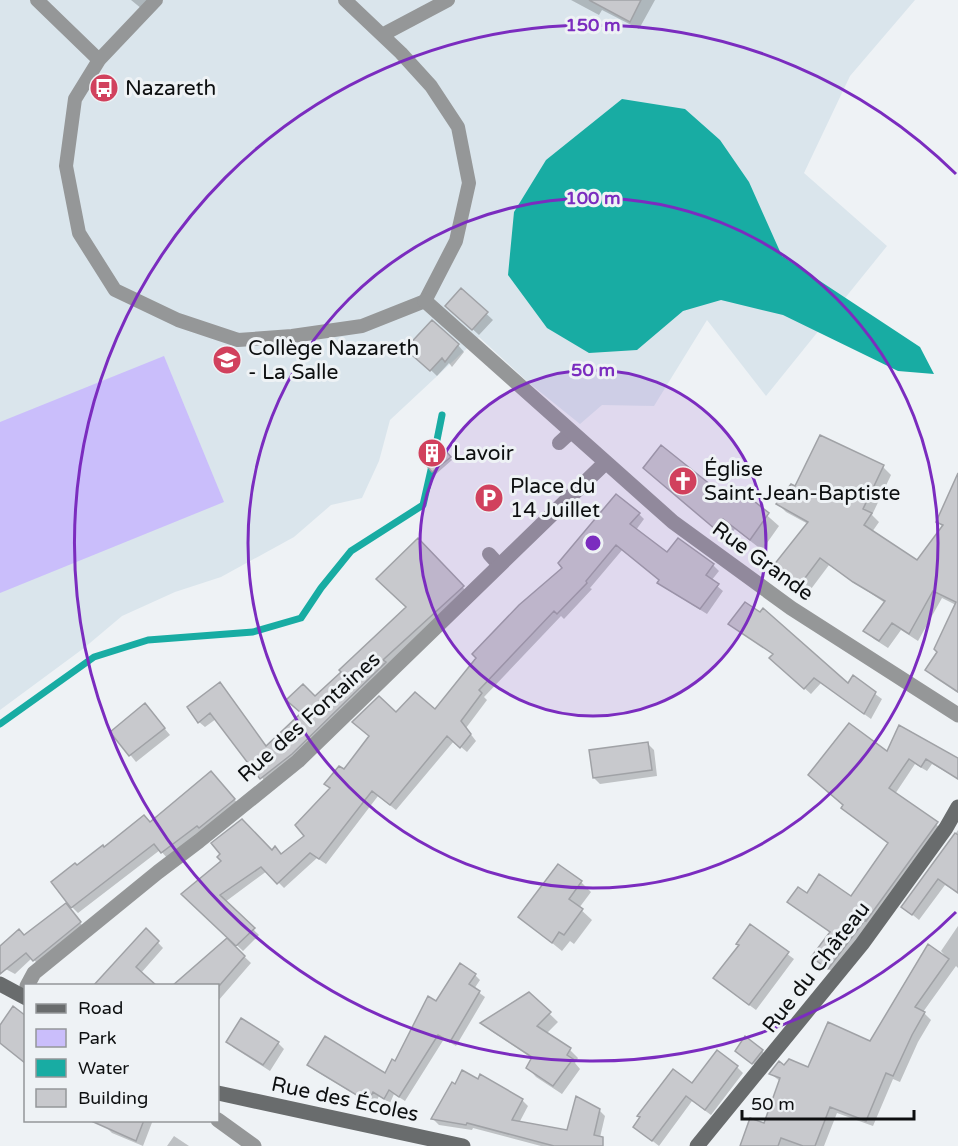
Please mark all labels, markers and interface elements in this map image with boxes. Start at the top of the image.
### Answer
text: 150 m [565,14,621,36]
bus stop icon: Nazareth [88,72,120,104]
place label: Nazareth [125,76,216,101]
text: 100 m [565,187,621,209]
place label: Collège Nazareth - La Salle [248,336,419,385]
school or university icon: Collège Nazareth - La Salle [211,344,243,376]
text: 50 m [571,359,615,381]
building icon: Lavoir [416,437,448,469]
place label: Lavoir [453,441,514,466]
place label: Église Saint-Jean-Baptiste [704,457,901,506]
church icon: Église Saint-Jean-Baptiste [667,465,699,497]
place label: Place du 14 Juillet [510,474,600,523]
parking icon: Place du 14 Juillet [473,482,505,514]
street label: Rue Grande [707,516,818,606]
centre of rings [583,533,603,553]
street label: Rue des Fontaines [233,647,386,788]
street label: Rue du Château [757,897,875,1038]
legend [24,984,219,1122]
text: Road [78,997,123,1019]
text: Park [78,1027,117,1049]
text: Water [78,1057,129,1079]
street label: Rue des Écoles [269,1072,421,1127]
scale bar [742,1083,914,1121]
text: Building [78,1087,148,1109]
text: 50 m [751,1093,795,1115]

